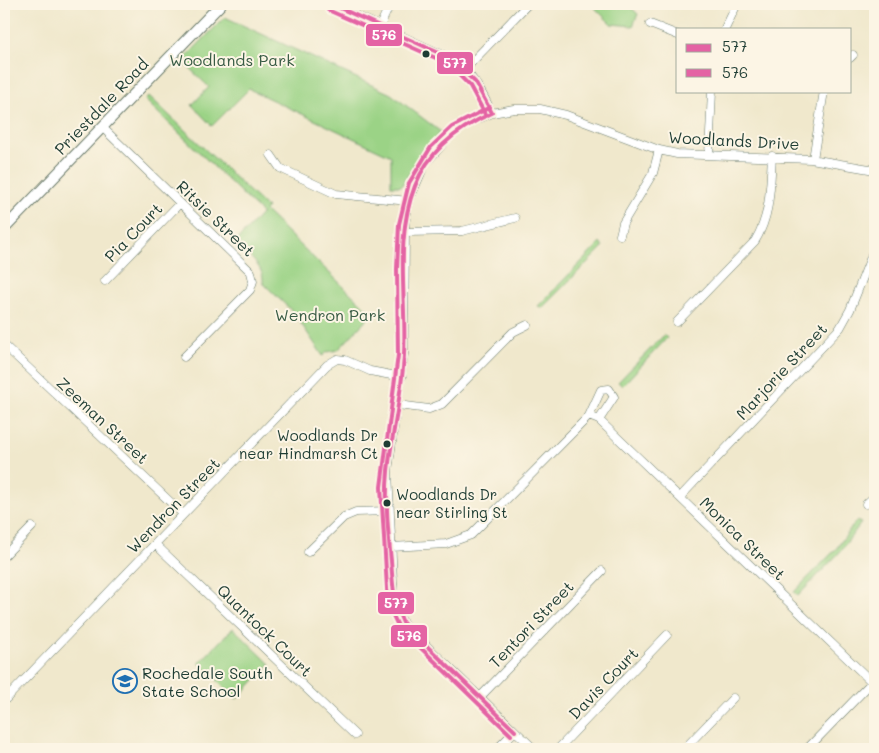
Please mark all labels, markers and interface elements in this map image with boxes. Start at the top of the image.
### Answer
line badge: 576 [365,23,403,47]
text: 576 [372,25,396,44]
legend [676,28,852,92]
text: 577 [722,36,747,56]
park label: Woodlands Park [169,49,295,70]
unlabelled marker [421,49,431,59]
line badge: 577 [436,51,474,75]
street label: Priestdale Road [50,53,152,159]
text: 577 [443,53,467,72]
text: 576 [722,62,748,82]
street label: Woodlands Drive [668,126,800,154]
street label: Ritsie Street [172,175,260,261]
street label: Pia Court [100,198,166,266]
park label: Wendron Park [275,304,385,325]
street label: Marjorie Street [731,318,831,424]
street label: Zeeman Street [53,372,153,468]
place label: Woodlands Dr near Hindmarsh Ct [239,425,378,463]
marker: Woodlands Dr near Hindmarsh Ct [382,439,392,449]
street label: Wendron Street [122,453,224,557]
place label: Woodlands Dr near Stirling St [396,484,508,522]
street label: Monica Street [696,492,790,584]
marker: Woodlands Dr near Stirling St [382,498,392,508]
street label: Tentori Street [484,576,578,672]
street label: Quantock Court [213,579,317,681]
line badge: 577 [377,591,415,615]
text: 577 [384,593,408,612]
line badge: 576 [390,624,428,648]
text: 576 [397,626,421,645]
street label: Davis Court [564,643,642,723]
place label: Rochedale South State School [142,662,273,701]
school or university icon: Rochedale South State School [112,668,138,694]

